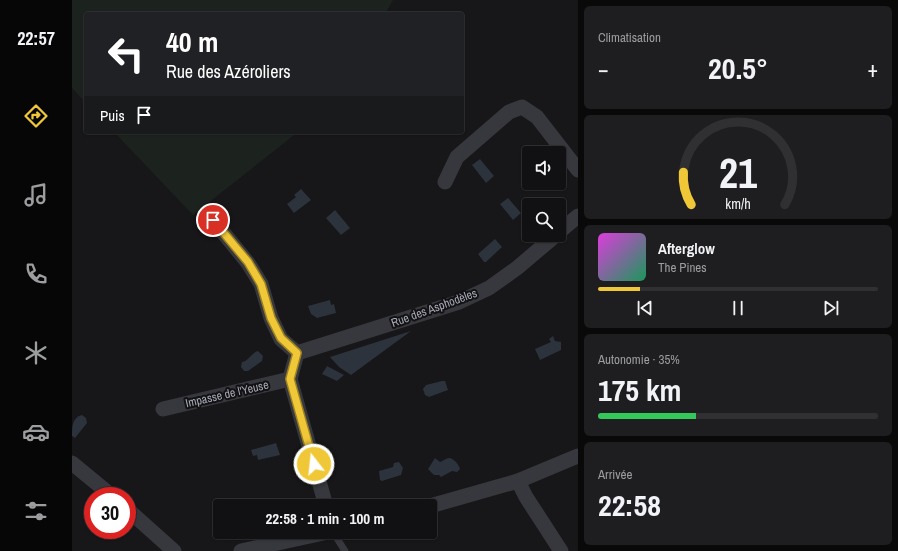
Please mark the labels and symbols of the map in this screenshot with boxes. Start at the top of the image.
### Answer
pin [196,203,230,237]
street label: Rue des Asphodèles [389,285,479,331]
street label: Impasse de l'Yeuse [184,377,270,411]
position arrow [293,443,335,485]
speed limit sign: 30 [84,487,136,539]

